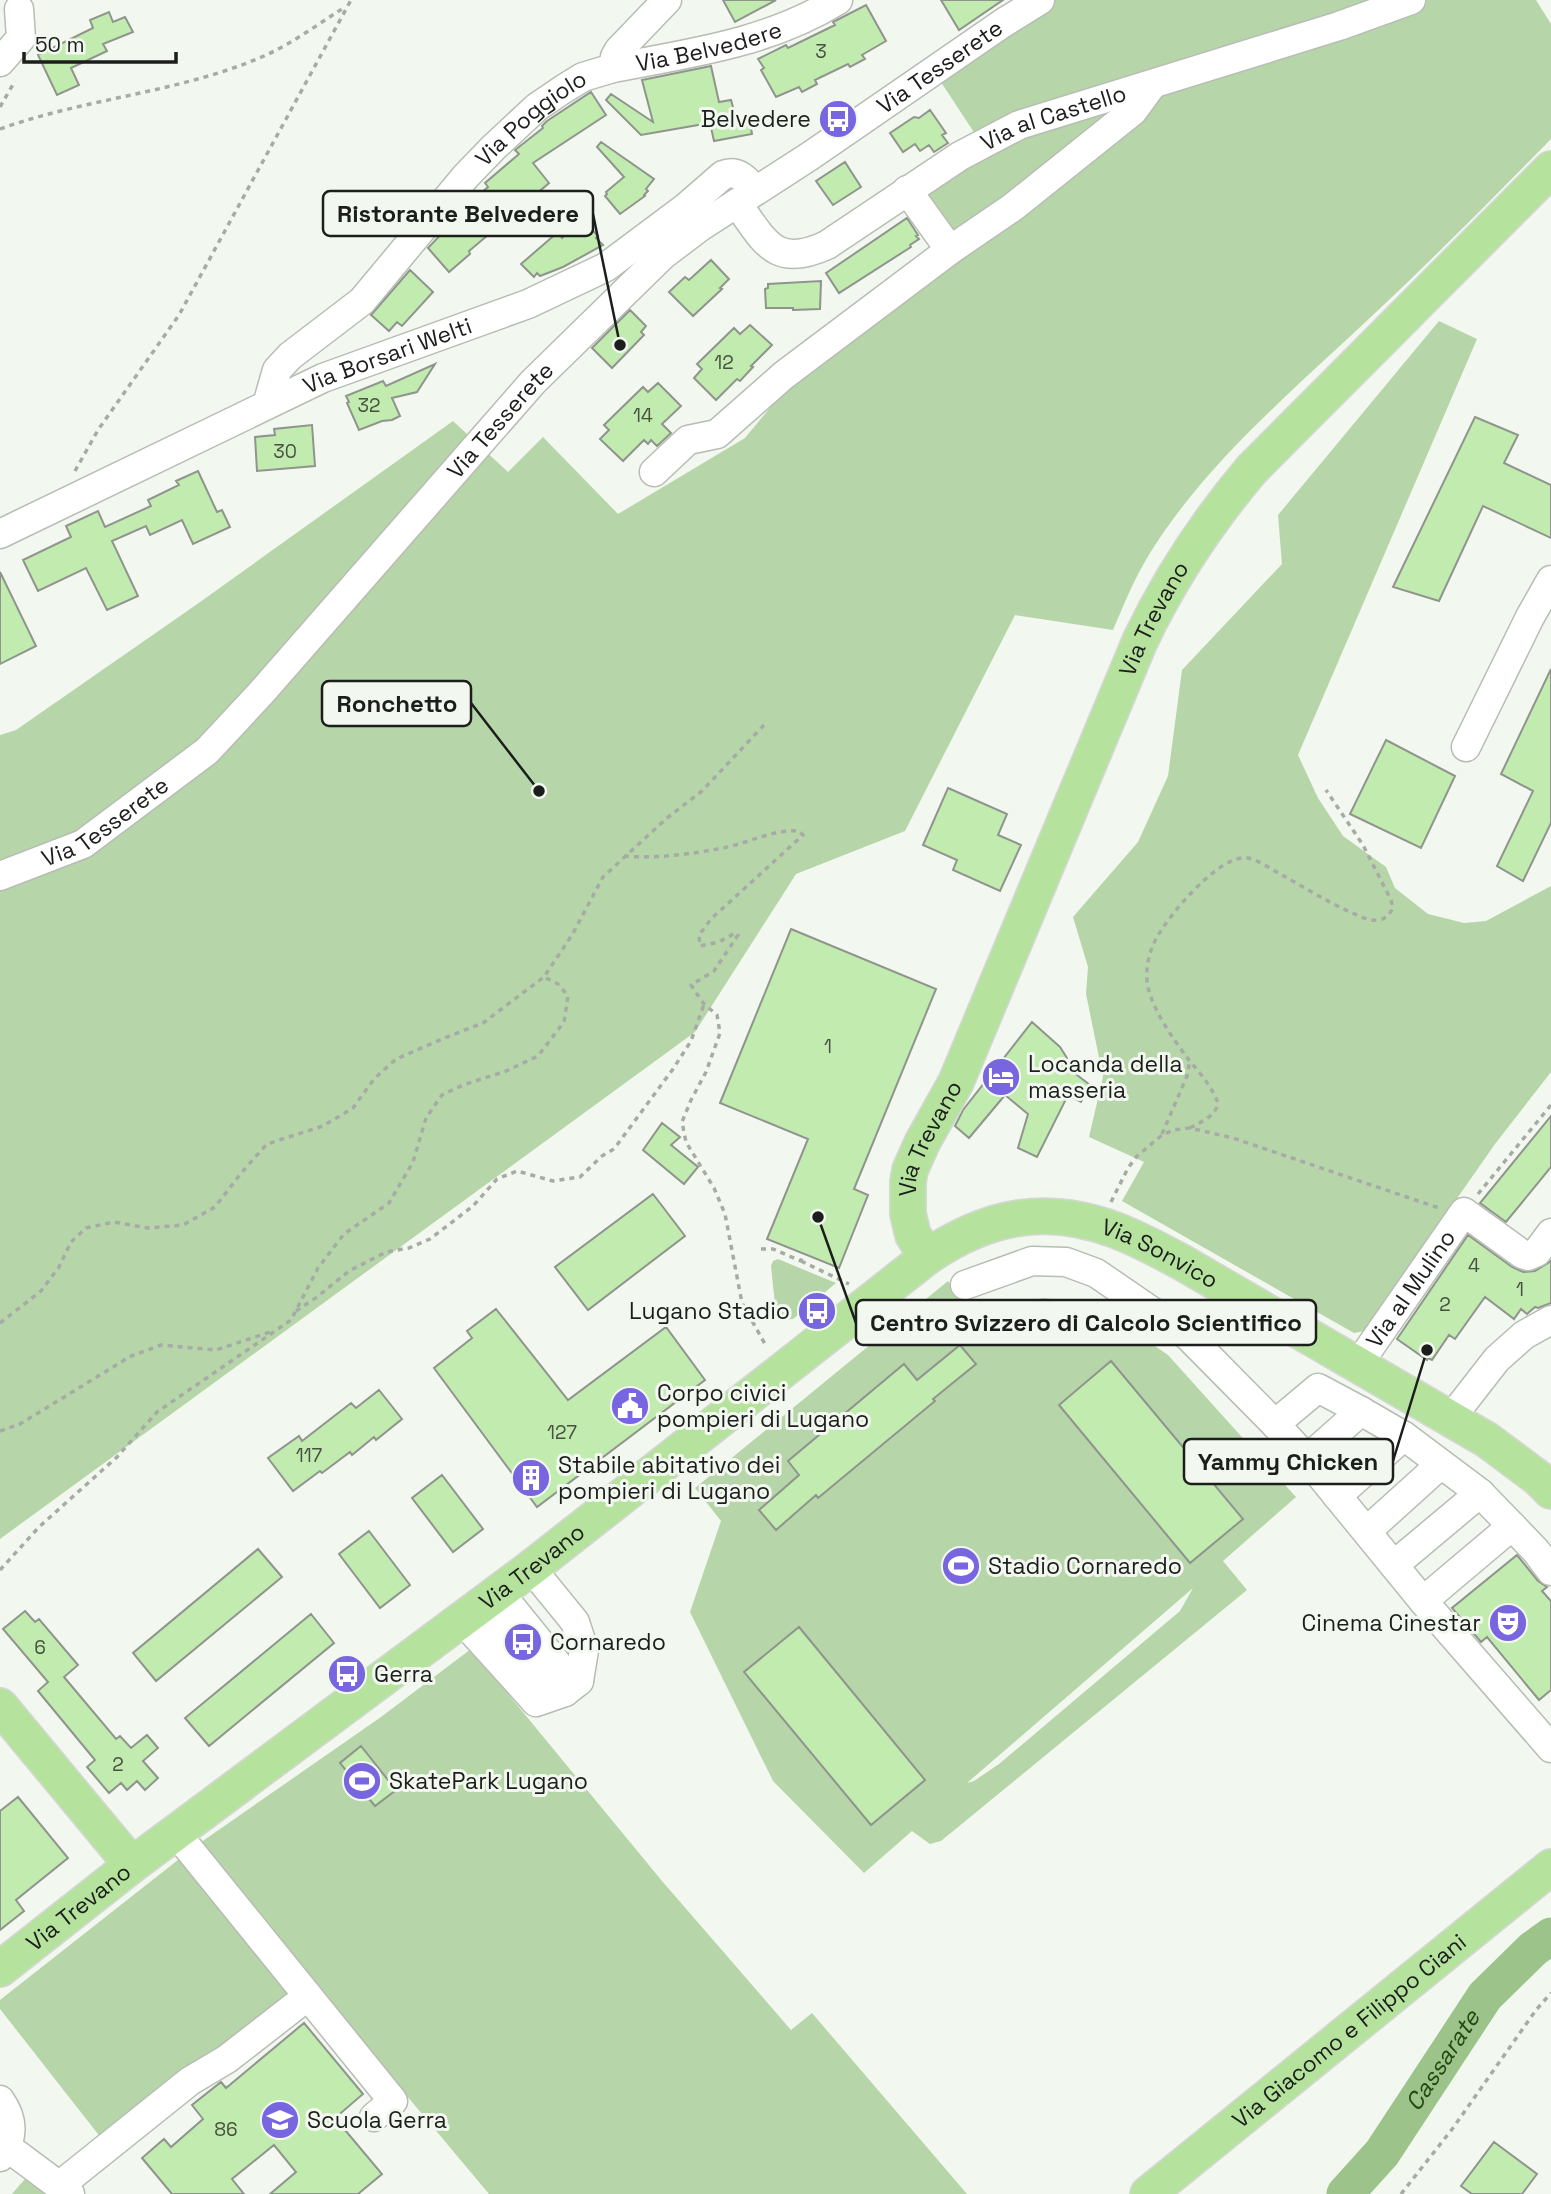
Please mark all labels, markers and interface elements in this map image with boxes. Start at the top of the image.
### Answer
street label: Via Tesserete [871,13,1009,120]
street label: Via Belvedere [633,14,786,78]
scale bar [24,21,177,65]
text: 50 m [35,31,85,58]
house number: 3 [815,39,827,64]
street label: Via Poggiolo [469,64,592,173]
street label: Via al Castello [975,78,1130,158]
bus stop icon: Belvedere [817,98,859,140]
place label: Belvedere [701,104,811,134]
callout: Ristorante Belvedere [323,191,593,236]
text: Ristorante Belvedere [337,198,579,229]
street label: Via Borsari Welti [298,311,476,400]
house number: 12 [714,350,734,375]
street label: Via Tesserete [440,355,560,485]
house number: 32 [358,393,380,418]
house number: 14 [633,403,653,428]
house number: 30 [273,439,297,464]
street label: Via Trevano [1112,555,1195,681]
callout: Ronchetto [322,681,471,726]
text: Ronchetto [337,688,457,719]
street label: Via Tesserete [37,770,175,874]
house number: 1 [824,1034,832,1059]
place label: Locanda della masseria [1028,1049,1183,1105]
hotel icon: Locanda della masseria [980,1056,1022,1098]
street label: Via Trevano [893,1075,969,1196]
street label: Via Sonvico [1098,1211,1224,1295]
street label: Via al Mulino [1359,1224,1462,1354]
house number: 4 [1468,1253,1480,1278]
house number: 1 [1516,1277,1524,1302]
bus stop icon: Lugano Stadio [796,1290,838,1332]
house number: 2 [1439,1292,1451,1317]
place label: Lugano Stadio [629,1296,790,1326]
callout: Centro Svizzero di Calcolo Scientifico [856,1300,1316,1345]
text: Centro Svizzero di Calcolo Scientifico [870,1307,1302,1338]
place label: Corpo civici pompieri di Lugano [657,1378,869,1434]
public building icon: Corpo civici pompieri di Lugano [609,1385,651,1427]
house number: 127 [547,1420,577,1445]
callout: Yammy Chicken [1184,1439,1393,1484]
house number: 117 [296,1443,323,1468]
text: Yammy Chicken [1198,1446,1378,1477]
place label: Stabile abitativo dei pompieri di Lugano [558,1450,780,1506]
building icon: Stabile abitativo dei pompieri di Lugano [510,1457,552,1499]
street label: Via Trevano [473,1517,591,1617]
sports icon: Stadio Cornaredo [940,1545,982,1587]
place label: Stadio Cornaredo [988,1551,1182,1581]
theatre icon: Cinema Cinestar [1487,1602,1529,1644]
place label: Cinema Cinestar [1302,1608,1481,1638]
bus stop icon: Cornaredo [502,1621,544,1663]
place label: Cornaredo [550,1627,666,1657]
house number: 6 [34,1635,46,1660]
bus stop icon: Gerra [326,1653,368,1695]
place label: Gerra [374,1659,433,1689]
house number: 2 [112,1752,124,1777]
sports icon: SkatePark Lugano [341,1760,383,1802]
place label: SkatePark Lugano [389,1766,588,1796]
street label: Via Trevano [20,1857,137,1958]
street label: Via Giacomo e Filippo Ciani [1226,1927,1472,2135]
water label: Cassarate [1398,2003,1487,2117]
school or university icon: Scuola Gerra [259,2099,301,2141]
place label: Scuola Gerra [307,2105,447,2135]
house number: 86 [214,2117,238,2142]

